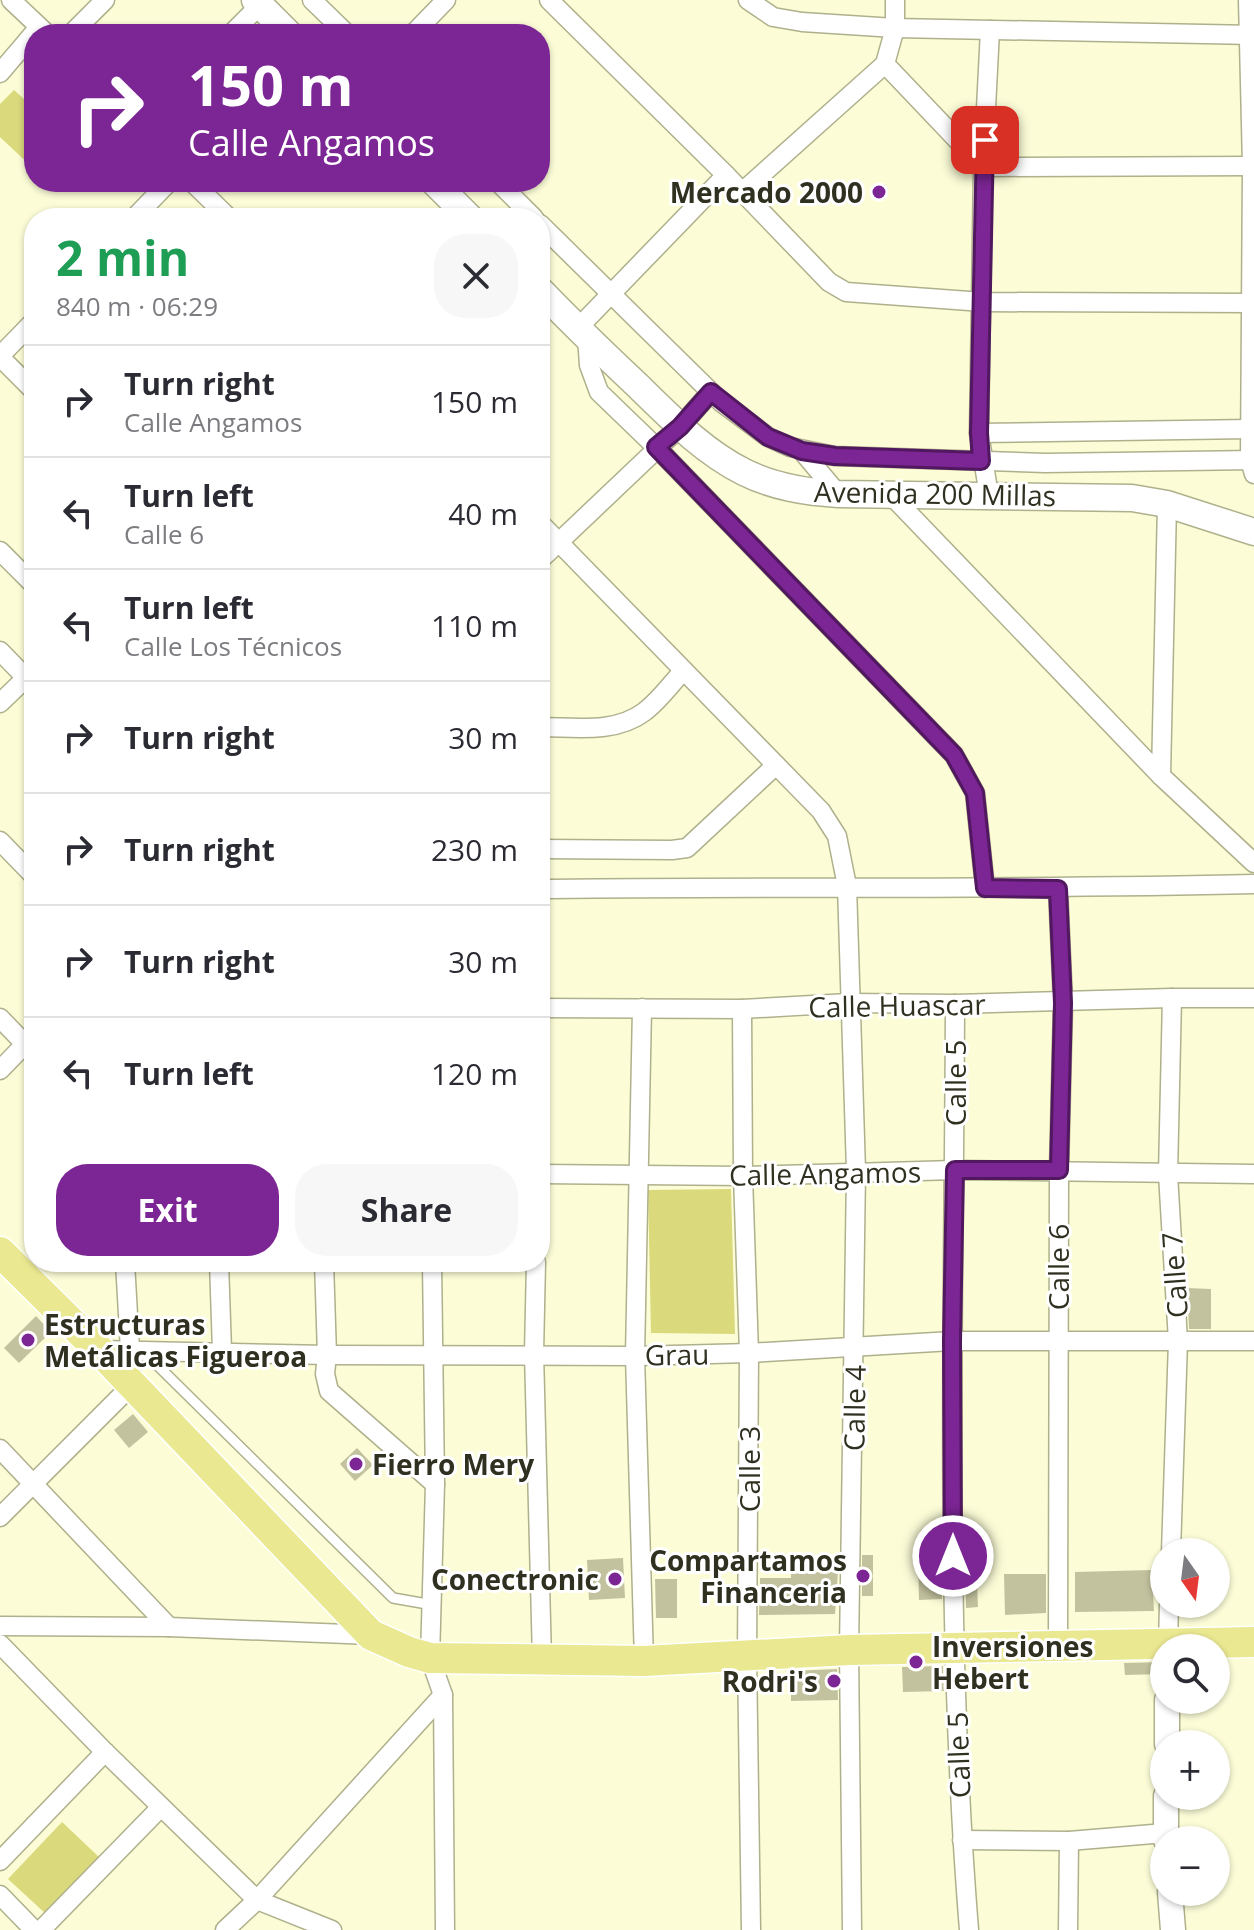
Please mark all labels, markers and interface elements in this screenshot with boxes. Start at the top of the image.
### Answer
text: 150 m [188,46,354,122]
icon: right [56,56,160,160]
pin [951,106,1019,174]
text: Calle Angamos [188,118,435,167]
icon: arrive [963,118,1007,162]
place label: Mercado 2000 [670,173,863,211]
marker: Mercado 2000 [870,183,888,201]
text: 2 min [56,225,189,290]
button: close [434,234,518,318]
text: 840 m · 06:29 [56,288,218,324]
text: Turn right [124,363,275,404]
icon: right [56,379,100,423]
text: 150 m [431,381,518,422]
text: Calle Angamos [124,404,302,440]
street label: Avenida 200 Millas [814,472,1056,514]
text: Turn left [124,475,254,516]
icon: left [56,491,100,535]
text: 40 m [448,493,518,534]
text: Calle 6 [124,516,204,552]
text: Turn left [124,587,254,628]
icon: left [56,603,100,647]
text: 110 m [431,605,518,646]
text: Calle Los Técnicos [124,628,342,664]
icon: right [56,715,100,759]
text: Turn right [124,717,275,758]
text: 30 m [448,717,518,758]
icon: right [56,827,100,871]
text: Turn right [124,829,275,870]
text: 230 m [431,829,518,870]
icon: right [56,939,100,983]
text: Turn right [124,941,275,982]
text: 30 m [448,941,518,982]
street label: Calle Huascar [808,984,987,1026]
street label: Calle 5 [936,1040,974,1126]
icon: left [56,1051,100,1095]
text: Turn left [124,1053,254,1094]
text: 120 m [431,1053,518,1094]
street label: Calle Angamos [729,1152,921,1194]
button: Exit [56,1164,279,1256]
button: Share [295,1164,518,1256]
street label: Calle 6 [1039,1224,1077,1310]
street label: Calle 7 [1152,1231,1196,1319]
place label: Estructuras Metálicas Figueroa [44,1305,307,1375]
marker: Estructuras Metálicas Figueroa [19,1331,37,1349]
street label: Grau [644,1334,710,1374]
street label: Calle 4 [834,1365,874,1451]
street label: Calle 3 [730,1426,768,1512]
place label: Fierro Mery [372,1445,534,1483]
marker: Fierro Mery [347,1455,365,1473]
position arrow [911,1514,995,1598]
north arrow [1150,1538,1230,1618]
map controls [1150,1538,1230,1906]
place label: Compartamos Financeria [649,1541,847,1611]
place label: Conectronic [431,1560,599,1598]
marker: Compartamos Financeria [854,1567,872,1585]
marker: Conectronic [606,1570,624,1588]
place label: Inversiones Hebert [932,1627,1094,1697]
button: search [1150,1634,1230,1714]
marker: Inversiones Hebert [907,1653,925,1671]
place label: Rodri's [722,1662,818,1700]
marker: Rodri's [825,1672,843,1690]
street label: Calle 5 [938,1711,978,1799]
button: + [1150,1730,1230,1810]
button: − [1150,1826,1230,1906]

